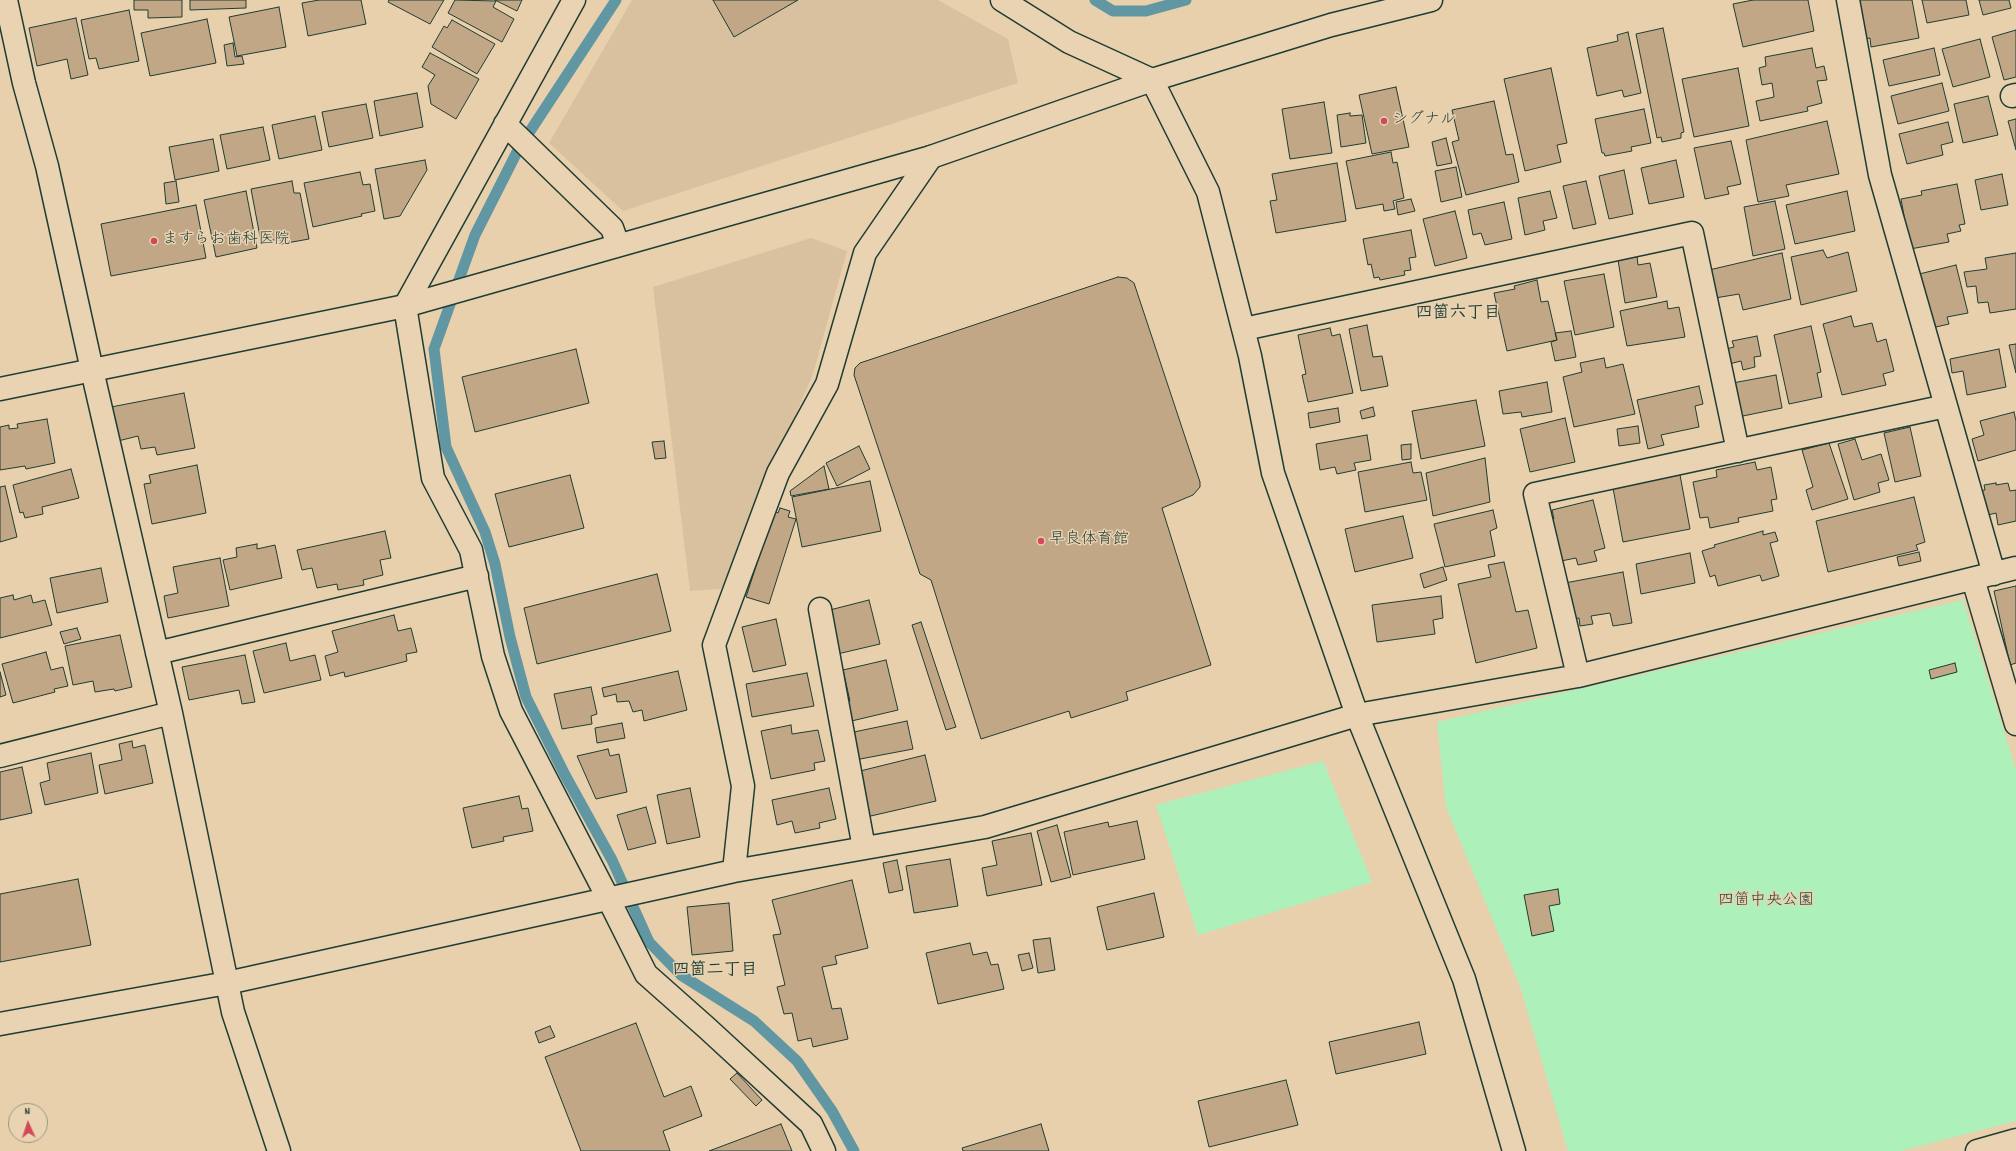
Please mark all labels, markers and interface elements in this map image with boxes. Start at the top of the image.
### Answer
place label: シグナル [1392,111,1456,131]
marker: シグナル [1379,116,1389,126]
place label: ますらお歯科医院 [162,231,290,251]
marker: ますらお歯科医院 [149,236,159,246]
district label: 四箇六丁目 [1416,305,1500,325]
place label: 早良体育館 [1049,531,1129,551]
marker: 早良体育館 [1036,536,1046,546]
park label: 四箇中央公園 [1718,892,1814,912]
district label: 四箇二丁目 [673,962,757,982]
north arrow [8,1103,48,1143]
text: N [24,1104,31,1120]

